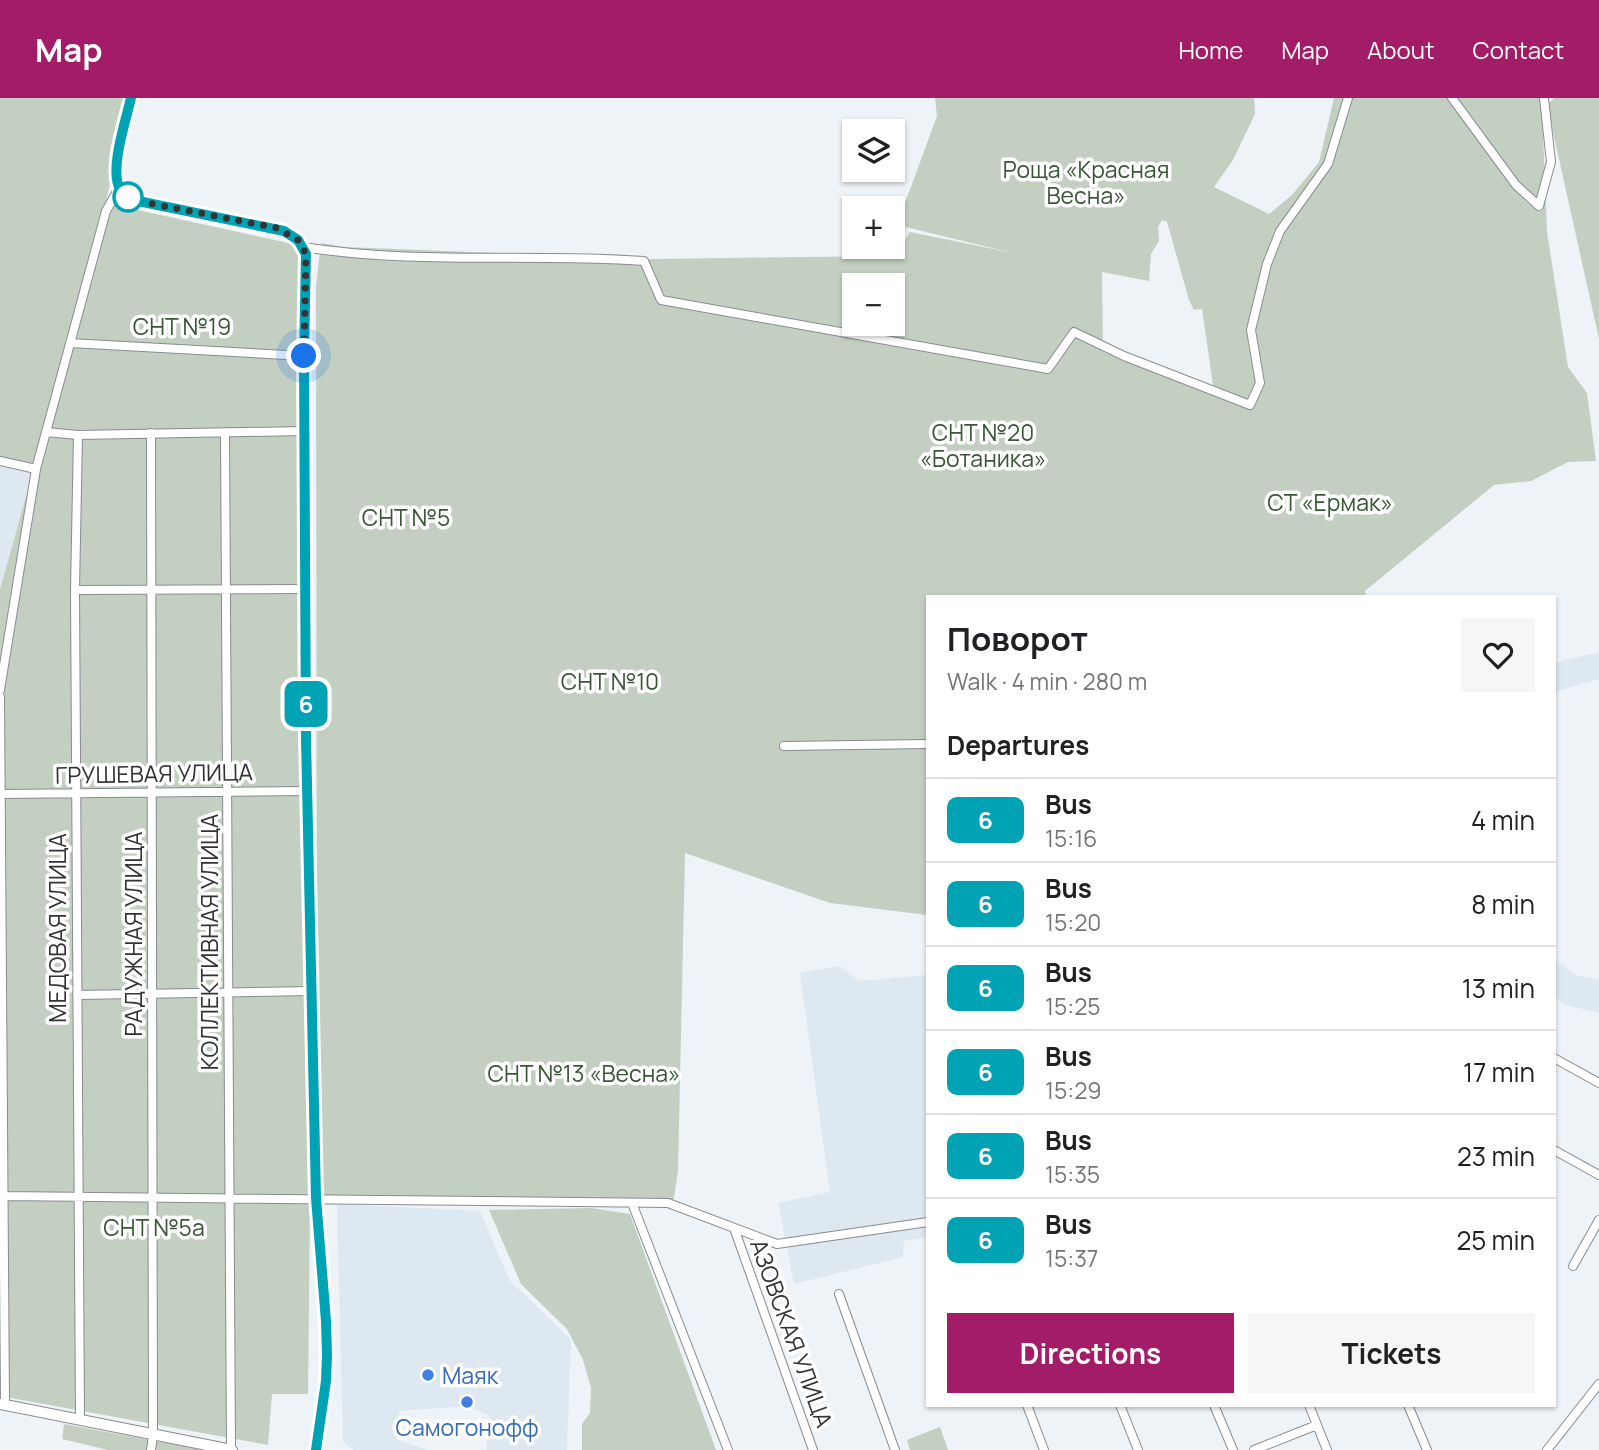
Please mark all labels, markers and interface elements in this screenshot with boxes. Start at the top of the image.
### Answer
text: Map [35,27,103,72]
text: Home [1178,33,1243,66]
text: Map [1281,33,1329,66]
text: About [1367,33,1435,66]
text: Contact [1473,33,1564,66]
map controls [842,119,905,336]
button: layers [842,119,905,182]
park label: Роща «Красная Весна» [1003,153,1169,211]
unlabelled marker [113,182,143,212]
button: + [842,196,905,259]
button: − [842,273,905,336]
park label: СНТ №19 [133,310,231,342]
your location [286,338,321,373]
park label: СНТ №20 «Ботаника» [920,416,1046,474]
park label: СТ «Ермак» [1267,486,1393,518]
park label: СНТ №5 [362,501,450,533]
text: Поворот [947,616,1088,661]
button: heart [1461,618,1535,692]
park label: СНТ №10 [561,665,659,697]
text: Walk · 4 min · 280 m [947,665,1147,697]
line badge: 6 [283,681,329,727]
text: 6 [299,687,313,720]
text: Departures [947,727,1089,763]
street label: ГРУШЕВАЯ УЛИЦА [55,755,254,791]
text: Bus [1045,786,1092,822]
text: 4 min [1471,802,1535,838]
text: 6 [978,803,993,836]
street label: КОЛЛЕКТИВНАЯ УЛИЦА [193,813,225,1070]
text: 15:16 [1045,822,1097,854]
street label: РАДУЖНАЯ УЛИЦА [117,831,149,1037]
street label: МЕДОВАЯ УЛИЦА [41,833,73,1023]
text: Bus [1045,870,1092,906]
text: 8 min [1471,886,1535,922]
text: 6 [978,887,993,920]
text: 15:20 [1045,906,1101,938]
text: Bus [1045,954,1092,990]
text: 13 min [1462,970,1535,1006]
text: 6 [978,971,993,1004]
text: 15:25 [1045,990,1101,1022]
text: Bus [1045,1038,1092,1074]
text: 17 min [1463,1054,1535,1090]
text: 6 [978,1055,993,1088]
park label: СНТ №13 «Весна» [488,1057,680,1089]
text: 15:29 [1045,1074,1102,1106]
text: Bus [1045,1122,1092,1158]
text: 23 min [1457,1138,1535,1174]
text: 6 [978,1139,993,1172]
text: 15:35 [1045,1158,1100,1190]
text: Bus [1045,1206,1092,1242]
park label: СНТ №5а [103,1211,205,1243]
text: 25 min [1456,1222,1535,1258]
text: 6 [978,1223,993,1256]
street label: АЗОВСКАЯ УЛИЦА [743,1235,841,1432]
text: 15:37 [1045,1242,1098,1274]
button: Directions [947,1313,1234,1393]
button: Tickets [1248,1313,1535,1393]
place label: Маяк [442,1359,499,1391]
marker: Маяк [420,1367,436,1383]
marker: Самогонофф [459,1394,475,1410]
place label: Самогонофф [395,1411,539,1443]

